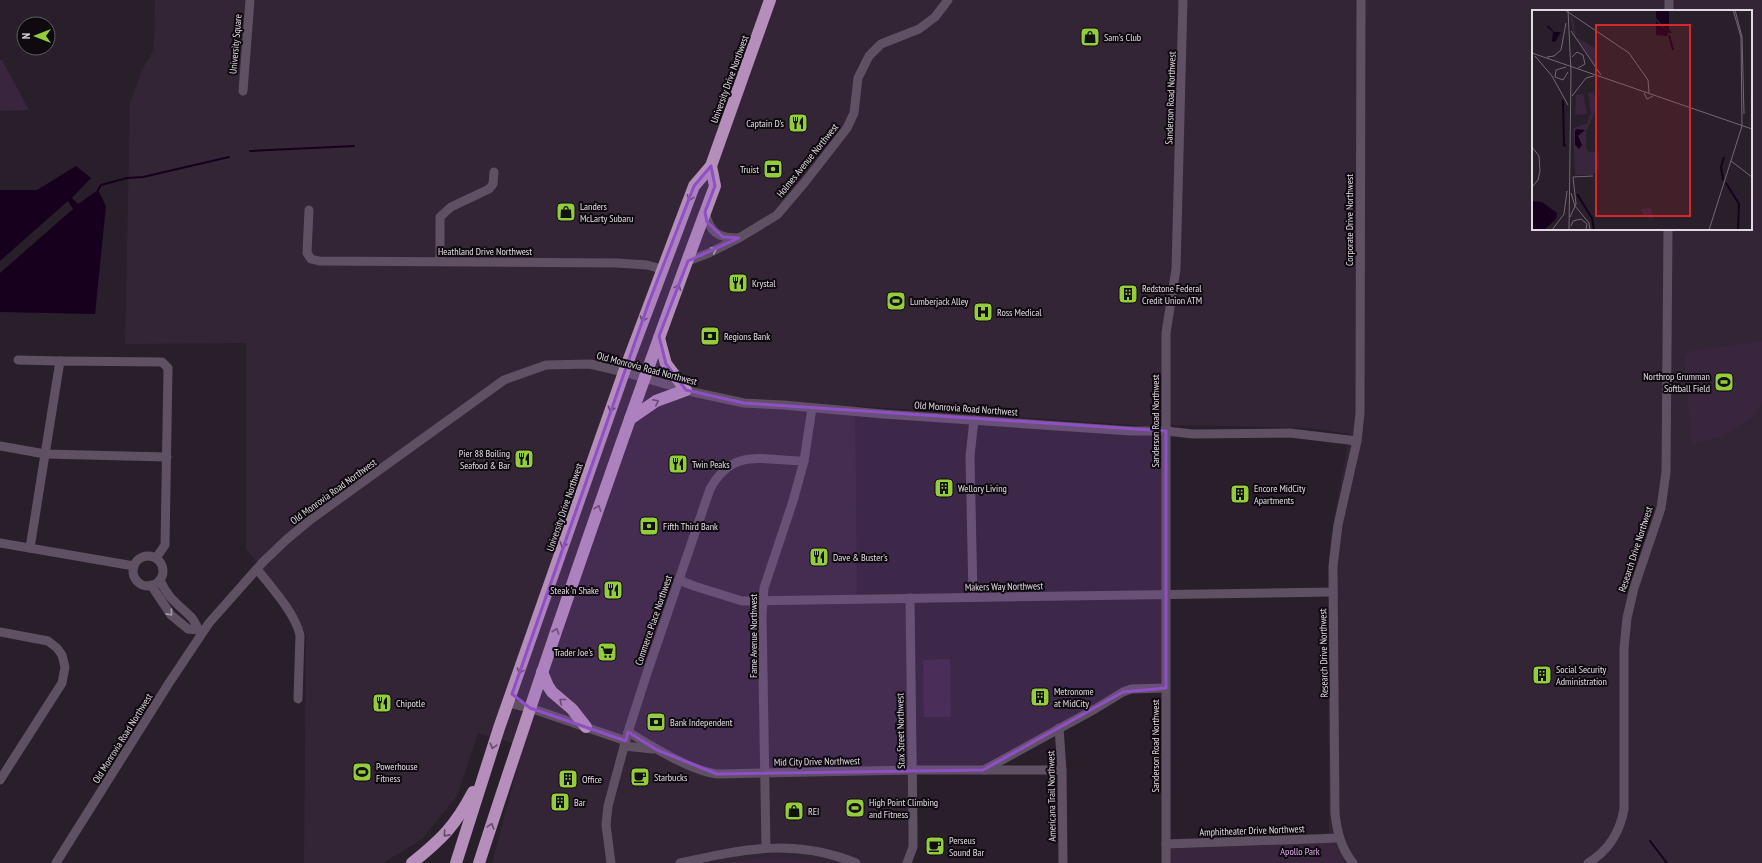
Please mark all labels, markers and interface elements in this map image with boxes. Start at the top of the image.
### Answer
inset map [1532,10,1752,230]
street label: University Square [226,14,245,75]
north arrow [16,16,56,56]
shop icon: Sam's Club [1079,26,1101,48]
place label: Sam's Club [1104,31,1141,44]
text: N [19,33,33,39]
street label: University Drive Northwest [708,33,751,125]
street label: Sanderson Road Northwest [1162,51,1179,145]
restaurant icon: Captain D's [787,112,809,134]
place label: Captain D's [746,117,785,130]
street label: Holmes Avenue Northwest [774,121,841,200]
bank icon: Truist [762,158,784,180]
place label: Truist [740,163,759,176]
street label: Corporate Drive Northwest [1343,174,1356,266]
one-way arrow [686,195,694,202]
place label: Landers McLarty Subaru [580,200,633,225]
shop icon: Landers McLarty Subaru [555,201,577,223]
street label: Heathland Drive Northwest [438,245,532,258]
one-way arrow [709,247,717,255]
restaurant icon: Krystal [727,272,749,294]
place label: Krystal [752,277,776,290]
place label: Redstone Federal Credit Union ATM [1142,282,1202,307]
one-way arrow [673,283,681,290]
building icon: Redstone Federal Credit Union ATM [1117,283,1139,305]
sports icon: Lumberjack Alley [885,290,907,312]
place label: Lumberjack Alley [910,295,969,308]
hospital icon: Ross Medical [972,301,994,323]
place label: Ross Medical [997,306,1042,319]
one-way arrow [639,316,647,323]
bank icon: Regions Bank [699,325,721,347]
place label: Regions Bank [724,330,770,343]
street label: Old Monrovia Road Northwest [595,349,699,388]
place label: Northrop Grumman Softball Field [1643,370,1710,395]
sports icon: Northrop Grumman Softball Field [1713,371,1735,393]
street label: Sanderson Road Northwest [1149,374,1162,468]
street label: Old Monrovia Road Northwest [914,398,1018,419]
one-way arrow [652,399,660,407]
one-way arrow [607,405,615,412]
place label: Pier 88 Boiling Seafood & Bar [459,447,510,472]
restaurant icon: Pier 88 Boiling Seafood & Bar [513,448,535,470]
restaurant icon: Twin Peaks [667,453,689,475]
street label: Old Monrovia Road Northwest [288,456,379,527]
place label: Twin Peaks [692,458,730,471]
street label: University Drive Northwest [543,461,586,553]
building icon: Wellory Living [933,477,955,499]
place label: Wellory Living [958,482,1007,495]
place label: Encore MidCity Apartments [1254,482,1306,507]
building icon: Encore MidCity Apartments [1229,483,1251,505]
one-way arrow [594,505,602,512]
street label: Research Drive Northwest [1616,505,1655,594]
bank icon: Fifth Third Bank [638,515,660,537]
place label: Fifth Third Bank [663,520,718,533]
one-way arrow [560,541,568,548]
restaurant icon: Dave & Buster's [808,546,830,568]
place label: Dave & Buster's [833,551,888,564]
street label: Commerce Place Northwest [632,573,675,667]
restaurant icon: Steak 'n Shake [602,579,624,601]
street label: Makers Way Northwest [965,579,1043,594]
place label: Steak 'n Shake [550,584,599,597]
street label: Fame Avenue Northwest [747,594,760,678]
one-way arrow [166,608,173,616]
street label: Research Drive Northwest [1316,608,1331,698]
one-way arrow [552,628,560,635]
supermarket icon: Trader Joe's [596,641,618,663]
place label: Trader Joe's [554,646,594,659]
place label: Social Security Administration [1556,663,1607,688]
building icon: Social Security Administration [1531,664,1553,686]
one-way arrow [516,668,524,675]
place label: Metronome at MidCity [1054,685,1094,710]
building icon: Metronome at MidCity [1029,686,1051,708]
street label: Old Monrovia Road Northwest [89,691,156,786]
restaurant icon: Chipotle [371,692,393,714]
street label: Stax Street Northwest [893,693,908,769]
place label: Chipotle [396,697,425,710]
one-way arrow [559,699,566,706]
street label: Sanderson Road Northwest [1149,699,1162,793]
bank icon: Bank Independent [645,711,667,733]
place label: Bank Independent [670,716,733,729]
one-way arrow [489,743,498,750]
street label: Americana Trail Northwest [1044,750,1059,842]
street label: Mid City Drive Northwest [774,754,860,769]
place label: Powerhouse Fitness [376,760,418,785]
sports icon: Powerhouse Fitness [351,761,373,783]
cafe icon: Starbucks [629,766,651,788]
building icon: Office [557,768,579,790]
place label: Starbucks [654,771,688,784]
place label: Office [582,773,602,786]
building icon: Bar [549,791,571,813]
place label: Bar [574,796,586,809]
place label: High Point Climbing and Fitness [869,796,938,821]
sports icon: High Point Climbing and Fitness [844,797,866,819]
shop icon: REI [783,800,805,822]
place label: REI [808,805,819,818]
street label: Amphitheater Drive Northwest [1199,822,1305,839]
one-way arrow [486,823,495,830]
one-way arrow [443,829,451,837]
place label: Perseus Sound Bar [949,834,984,859]
cafe icon: Perseus Sound Bar [924,835,946,857]
park label: Apollo Park [1280,845,1320,858]

